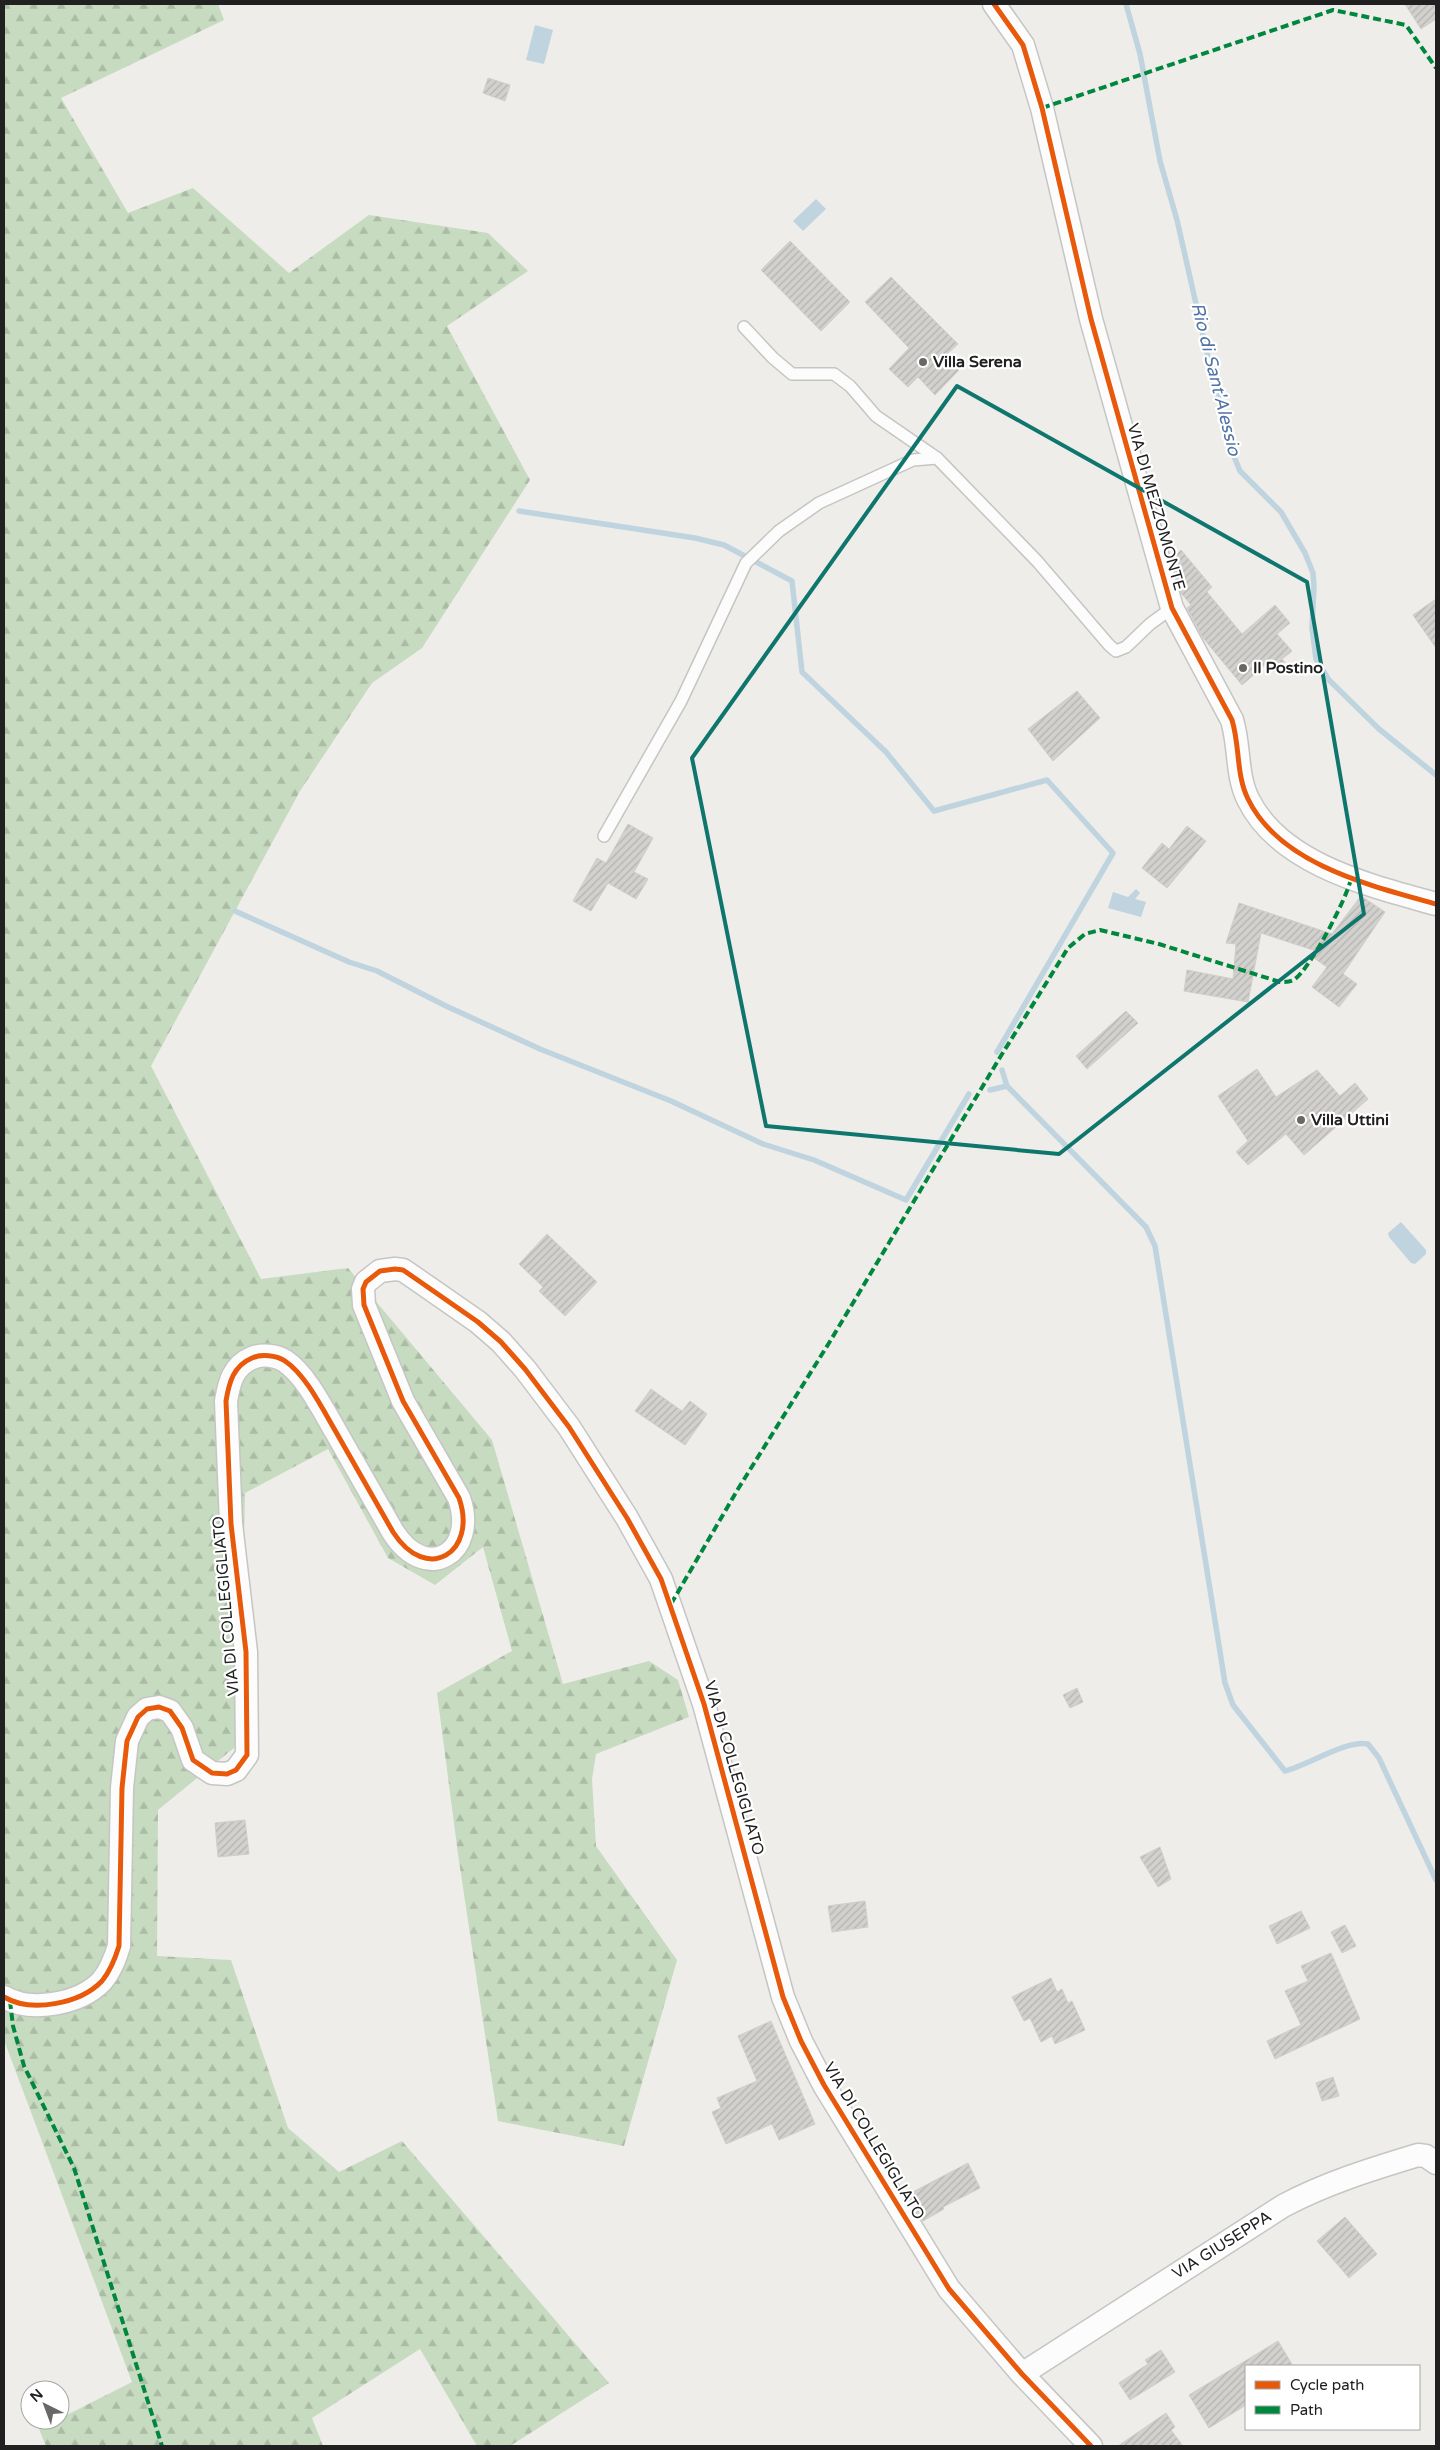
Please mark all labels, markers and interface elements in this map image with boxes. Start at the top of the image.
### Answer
water label: Rio di Sant'Alessio [1186,300,1246,459]
place label: Villa Serena [933,352,1022,372]
marker: Villa Serena [917,356,929,368]
street label: VIA DI MEZZOMONTE [1123,421,1189,593]
place label: Il Postino [1253,658,1323,678]
marker: Il Postino [1237,662,1249,674]
place label: Villa Uttini [1311,1110,1389,1130]
marker: Villa Uttini [1295,1114,1307,1126]
street label: VIA DI COLLEGIGLIATO [208,1515,244,1697]
street label: VIA DI COLLEGIGLIATO [699,1678,769,1858]
street label: VIA DI COLLEGIGLIATO [819,2058,929,2224]
street label: VIA GIUSEPPA [1169,2206,1275,2284]
legend [1245,2365,1420,2430]
text: Cycle path [1290,2376,1364,2394]
north arrow [20,2380,70,2430]
text: N [27,2386,47,2406]
text: Path [1290,2401,1323,2419]

